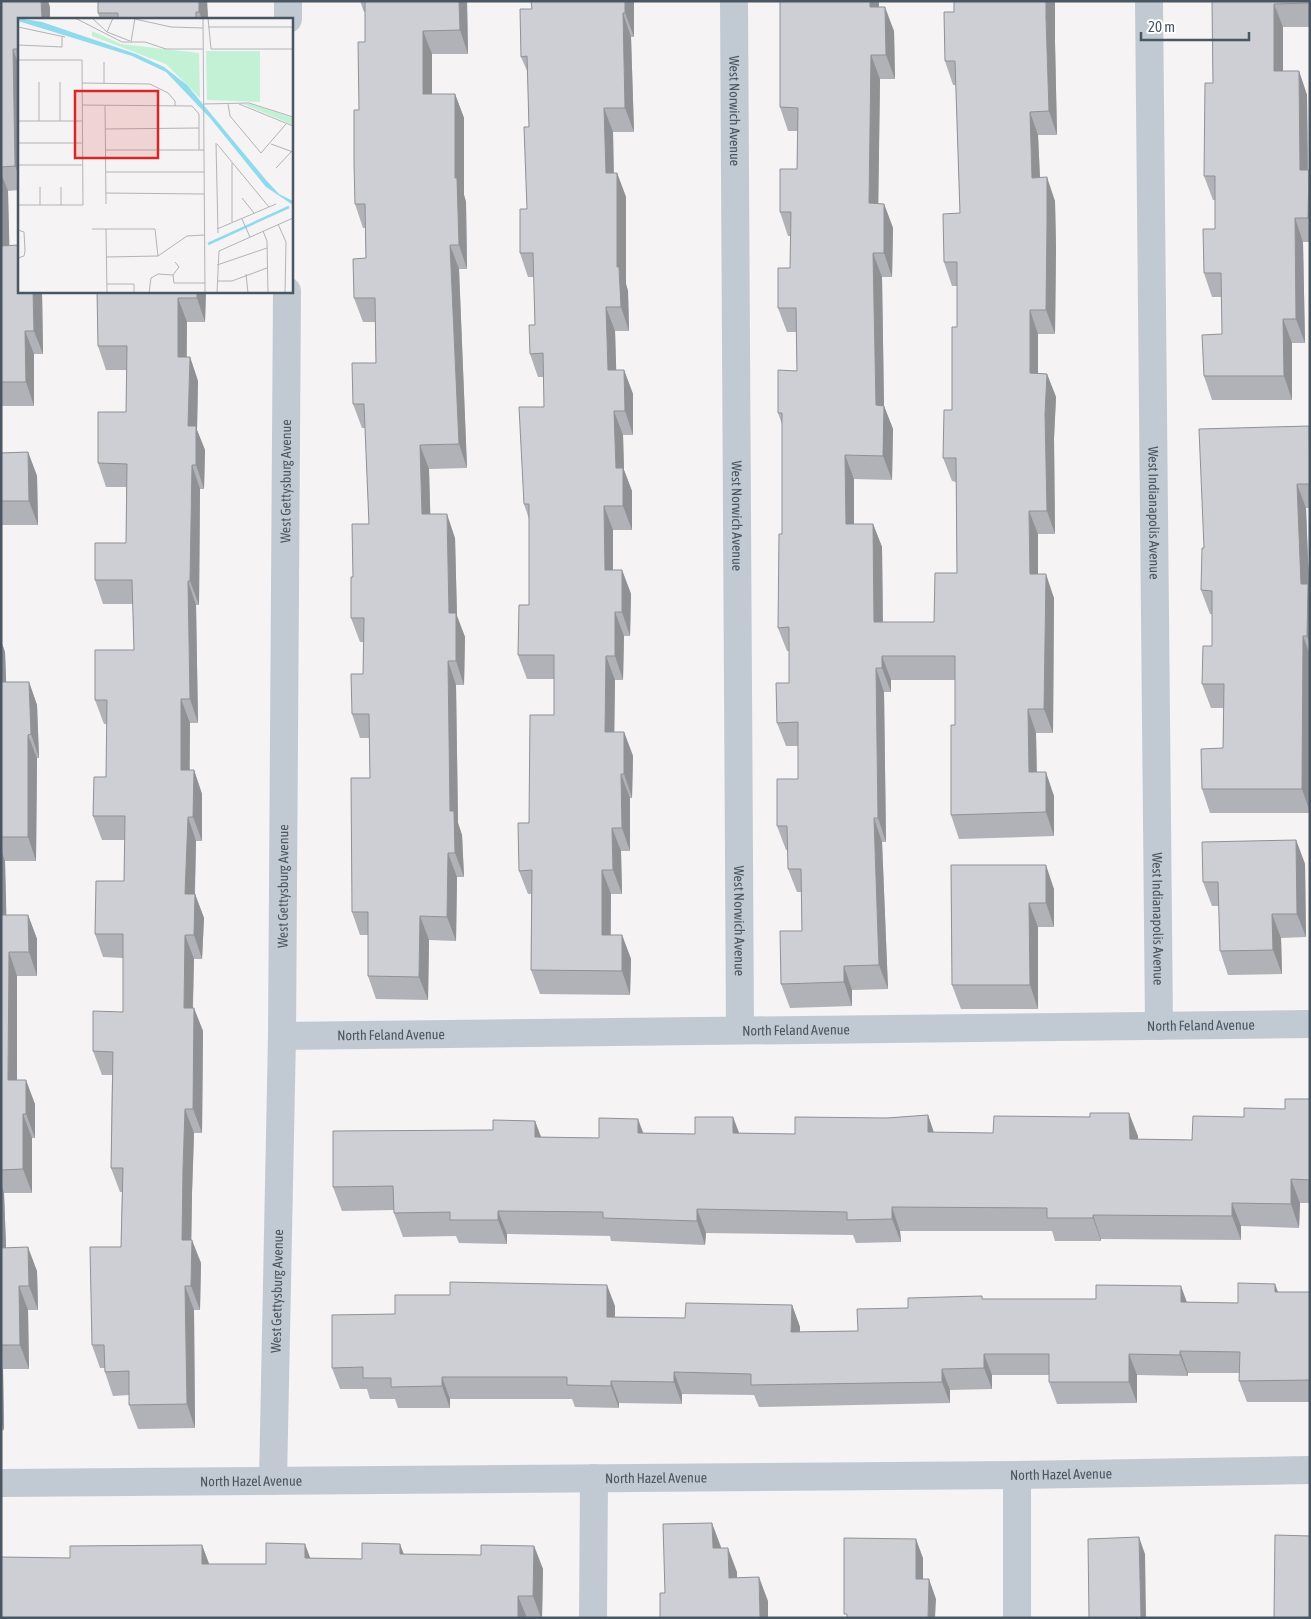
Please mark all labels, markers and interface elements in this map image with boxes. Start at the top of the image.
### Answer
scale bar [1141,10,1248,42]
inset map [18,18,292,292]
text: 20 m [1148,18,1175,35]
street label: West Norwich Avenue [726,56,743,166]
street label: West Gettysburg Avenue [277,419,294,543]
street label: West Indianapolis Avenue [1145,446,1163,580]
street label: West Norwich Avenue [729,461,745,571]
street label: West Gettysburg Avenue [275,824,291,948]
street label: West Indianapolis Avenue [1149,852,1167,986]
street label: West Norwich Avenue [731,866,748,976]
street label: North Feland Avenue [1147,1017,1255,1034]
street label: North Feland Avenue [742,1021,850,1039]
street label: North Feland Avenue [337,1026,445,1043]
street label: West Gettysburg Avenue [268,1229,286,1353]
street label: North Hazel Avenue [1010,1465,1112,1483]
street label: North Hazel Avenue [605,1469,707,1486]
street label: North Hazel Avenue [200,1473,302,1489]

